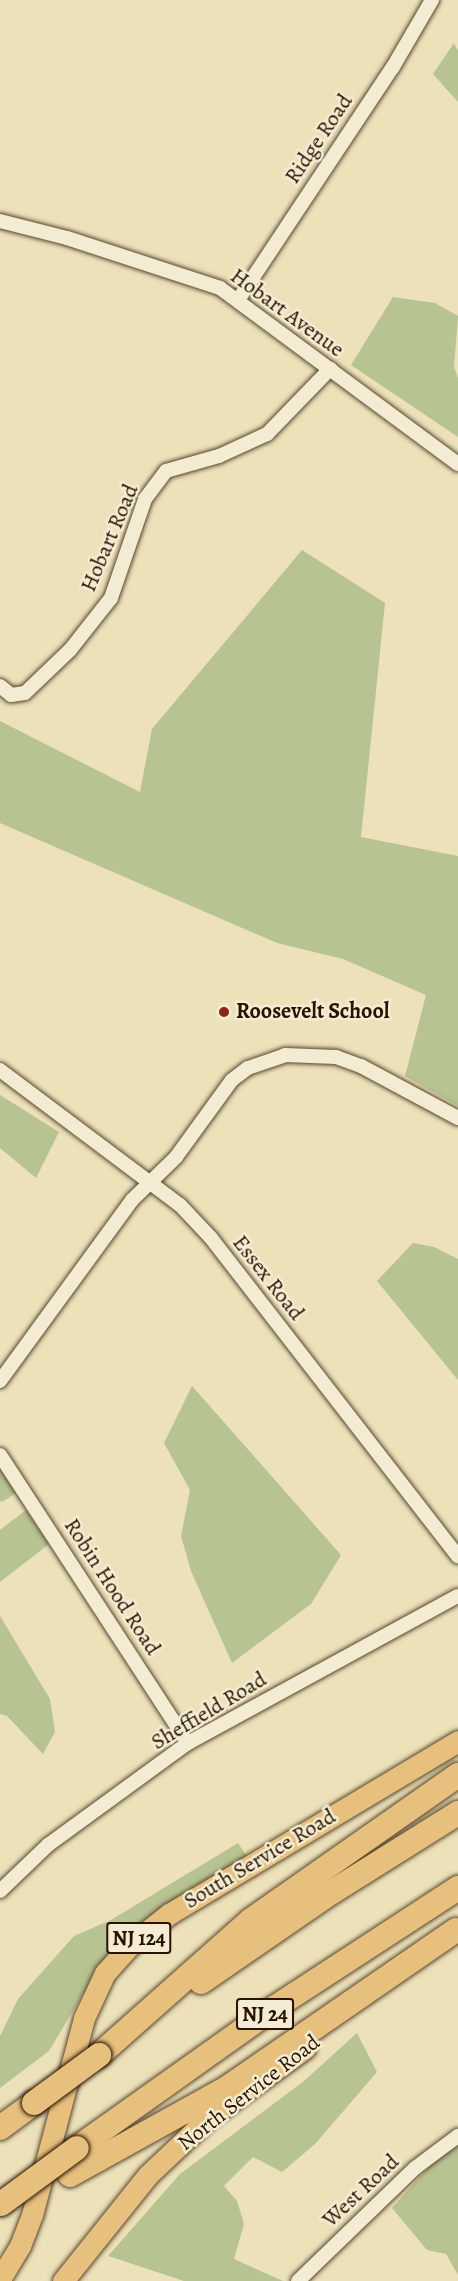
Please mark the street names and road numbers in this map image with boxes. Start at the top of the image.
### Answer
street label: Ridge Road [279,89,359,189]
street label: Hobart Avenue [225,263,349,363]
street label: Hobart Road [76,480,144,596]
street label: Essex Road [227,1230,309,1326]
street label: Robin Hood Road [58,1514,166,1660]
street label: Sheffield Road [147,1666,271,1756]
street label: South Service Road [179,1803,341,1915]
road number: NJ 124 [106,1920,172,1956]
road number: NJ 24 [235,1996,295,2032]
street label: North Service Road [173,2029,325,2157]
street label: West Road [317,2149,405,2233]

